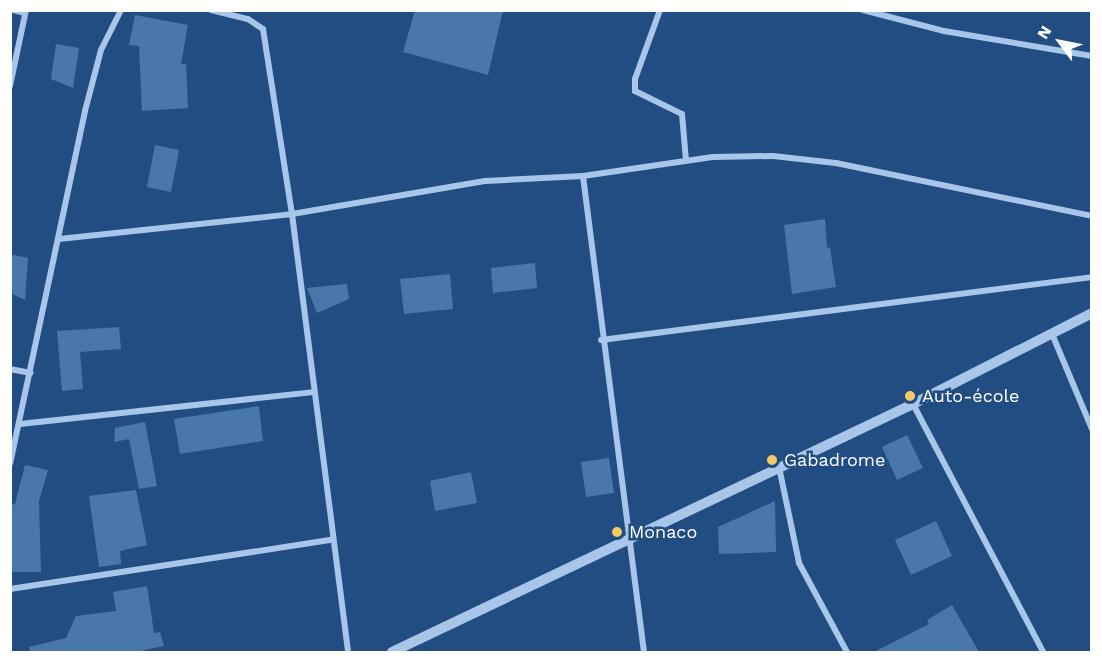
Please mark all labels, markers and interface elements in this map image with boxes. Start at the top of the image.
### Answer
north arrow [1030,12,1090,72]
text: N [1033,22,1056,42]
place label: Auto-école [922,385,1020,407]
marker: Auto-école [903,389,917,403]
place label: Gabadrome [784,449,885,471]
marker: Gabadrome [765,453,779,467]
place label: Monaco [629,521,697,543]
marker: Monaco [610,525,624,539]

